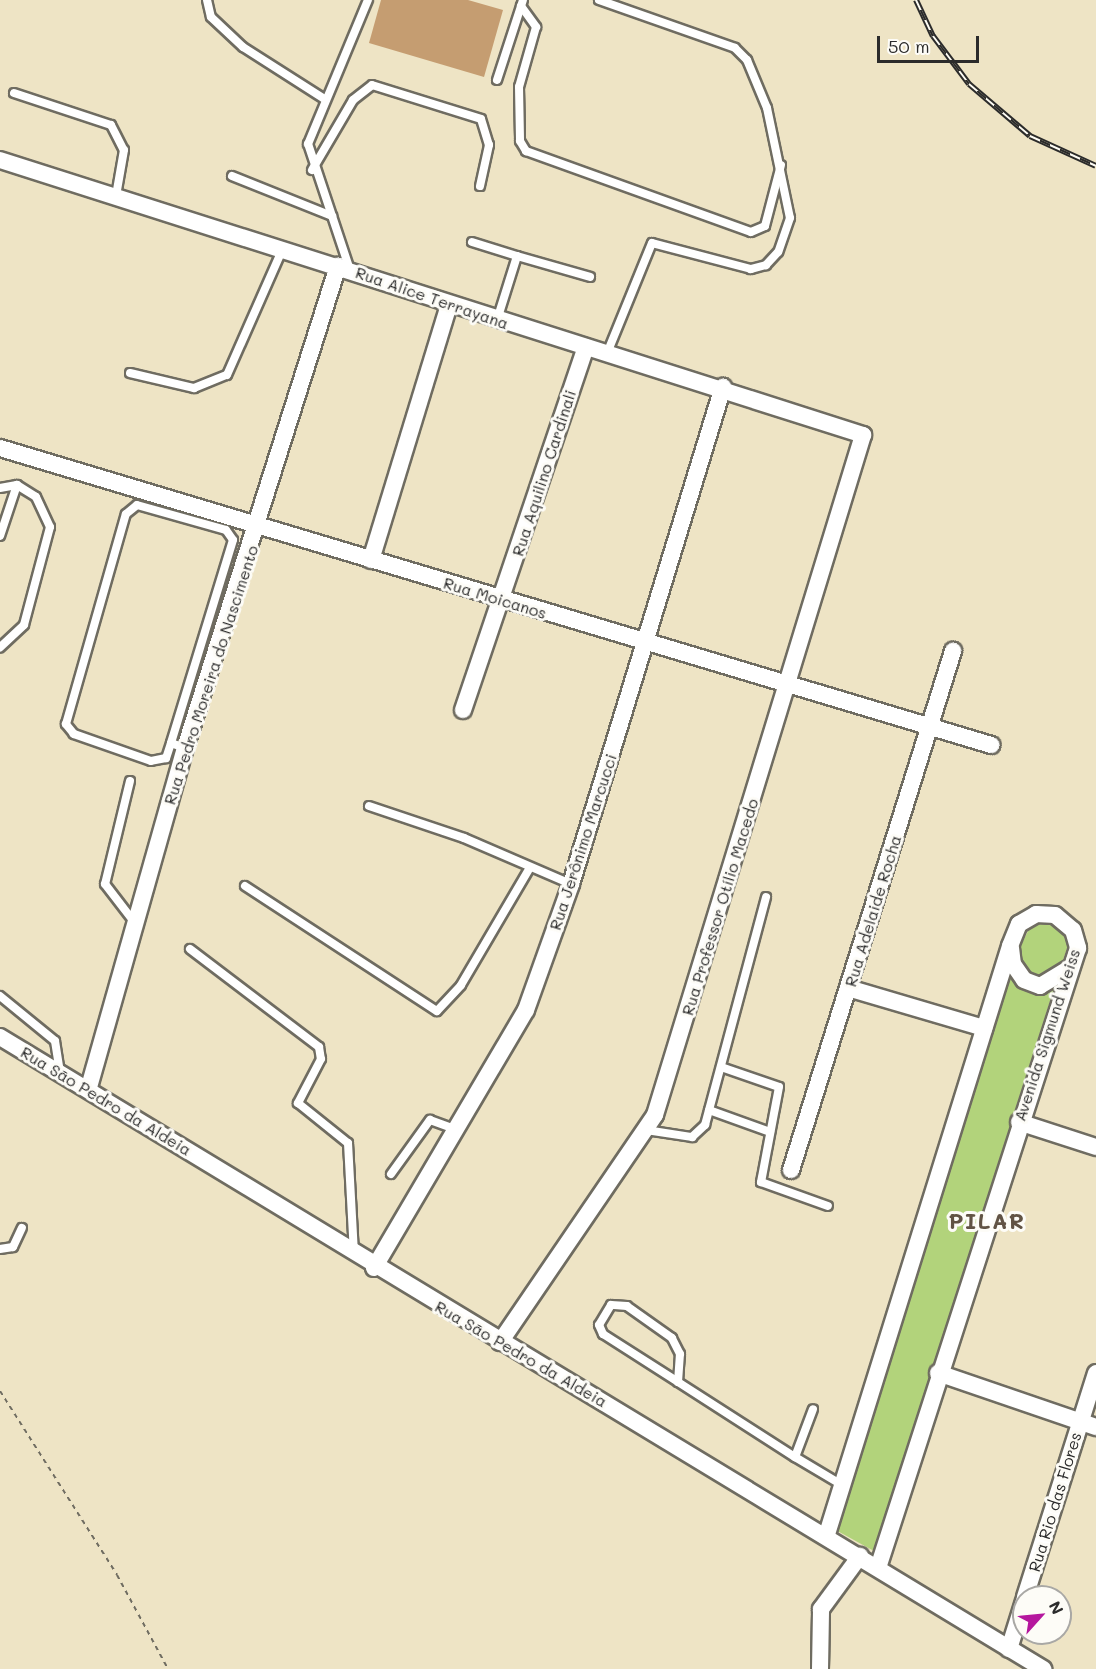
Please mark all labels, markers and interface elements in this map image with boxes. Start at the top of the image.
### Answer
scale bar [880,24,982,62]
text: 50 m [888,34,930,58]
street label: Rua Alice Terrayana [353,263,511,333]
street label: Rua Aquilino Cardinali [508,387,580,559]
street label: Rua Pedro Moreira do Nascimento [160,543,262,807]
street label: Rua Moicanos [441,573,549,623]
street label: Rua Jerônimo Marcucci [545,752,621,932]
street label: Rua Professor Otílio Macedo [678,796,762,1018]
street label: Rua Adelaide Rocha [841,833,905,989]
street label: Avenida Sigmund Weiss [1010,946,1084,1124]
street label: Rua São Pedro da Aldeia [17,1042,195,1160]
district label: PILAR [948,1208,1026,1234]
street label: Rua São Pedro da Aldeia [432,1297,610,1411]
street label: Rua Rio das Flores [1025,1430,1085,1574]
north arrow [1012,1585,1072,1645]
text: N [1045,1597,1069,1618]

